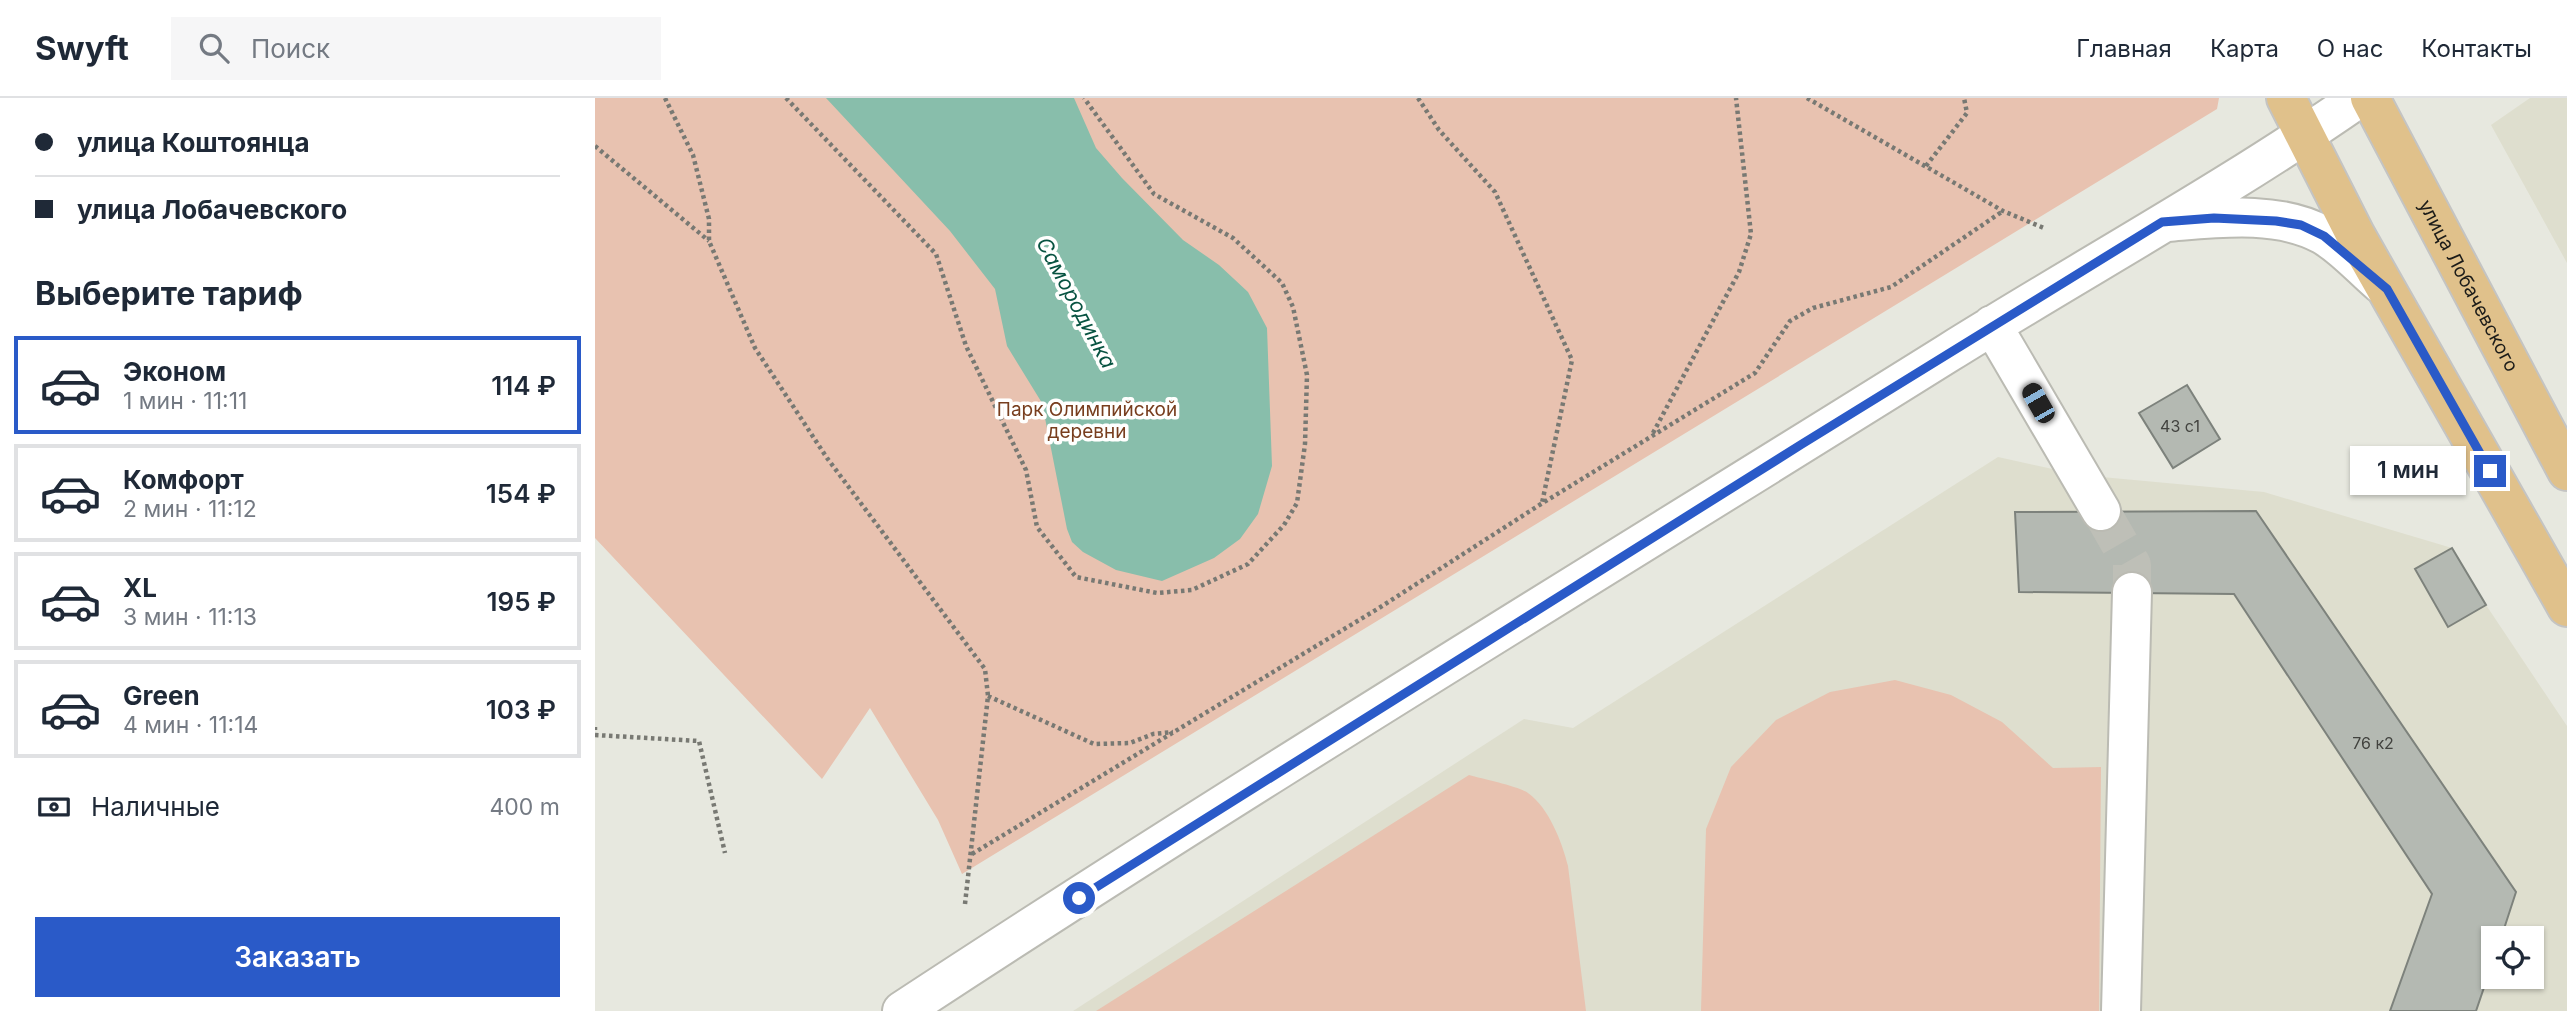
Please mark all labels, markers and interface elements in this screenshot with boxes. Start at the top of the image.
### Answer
search box [171,17,661,80]
text: Swyft [35,28,129,68]
icon: search [195,29,233,67]
text: Поиск [251,33,330,64]
text: Главная [2076,34,2172,63]
text: Карта [2210,34,2279,63]
text: О нас [2317,34,2383,63]
text: Контакты [2421,34,2532,63]
text: улица Коштоянца [77,127,310,158]
text: улица Лобачевского [77,194,347,225]
street label: улица Лобачевского [2414,196,2523,376]
water label: Самородинка [1031,233,1122,373]
text: Выберите тариф [35,274,303,313]
icon: car [39,354,102,417]
text: Эконом [123,356,226,387]
text: 114 ₽ [491,370,556,401]
car [2019,380,2058,426]
text: 1 мин · 11:11 [123,387,247,415]
park label: Парк Олимпийской деревни [997,398,1177,443]
house number: 43 с1 [2160,416,2200,436]
callout: 1 мин [2350,446,2465,496]
route end [2474,455,2506,487]
text: 1 мин [2377,456,2439,484]
icon: car [39,462,102,525]
text: Комфорт [123,464,244,495]
text: 154 ₽ [486,478,556,509]
text: 2 мин · 11:12 [123,495,257,523]
icon: car [39,570,102,633]
text: XL [123,572,157,603]
text: 195 ₽ [487,586,556,617]
text: 3 мин · 11:13 [123,603,257,631]
icon: car [39,678,102,741]
text: Green [123,680,200,711]
text: 103 ₽ [486,694,556,725]
text: 4 мин · 11:14 [123,711,258,739]
house number: 76 к2 [2352,733,2394,753]
icon: cash [35,788,73,826]
text: Наличные [91,791,220,822]
text: 400 m [490,793,560,821]
route start [1063,882,1095,914]
button: Заказать [35,917,560,997]
map controls [2481,926,2544,989]
button: locate [2481,926,2544,989]

